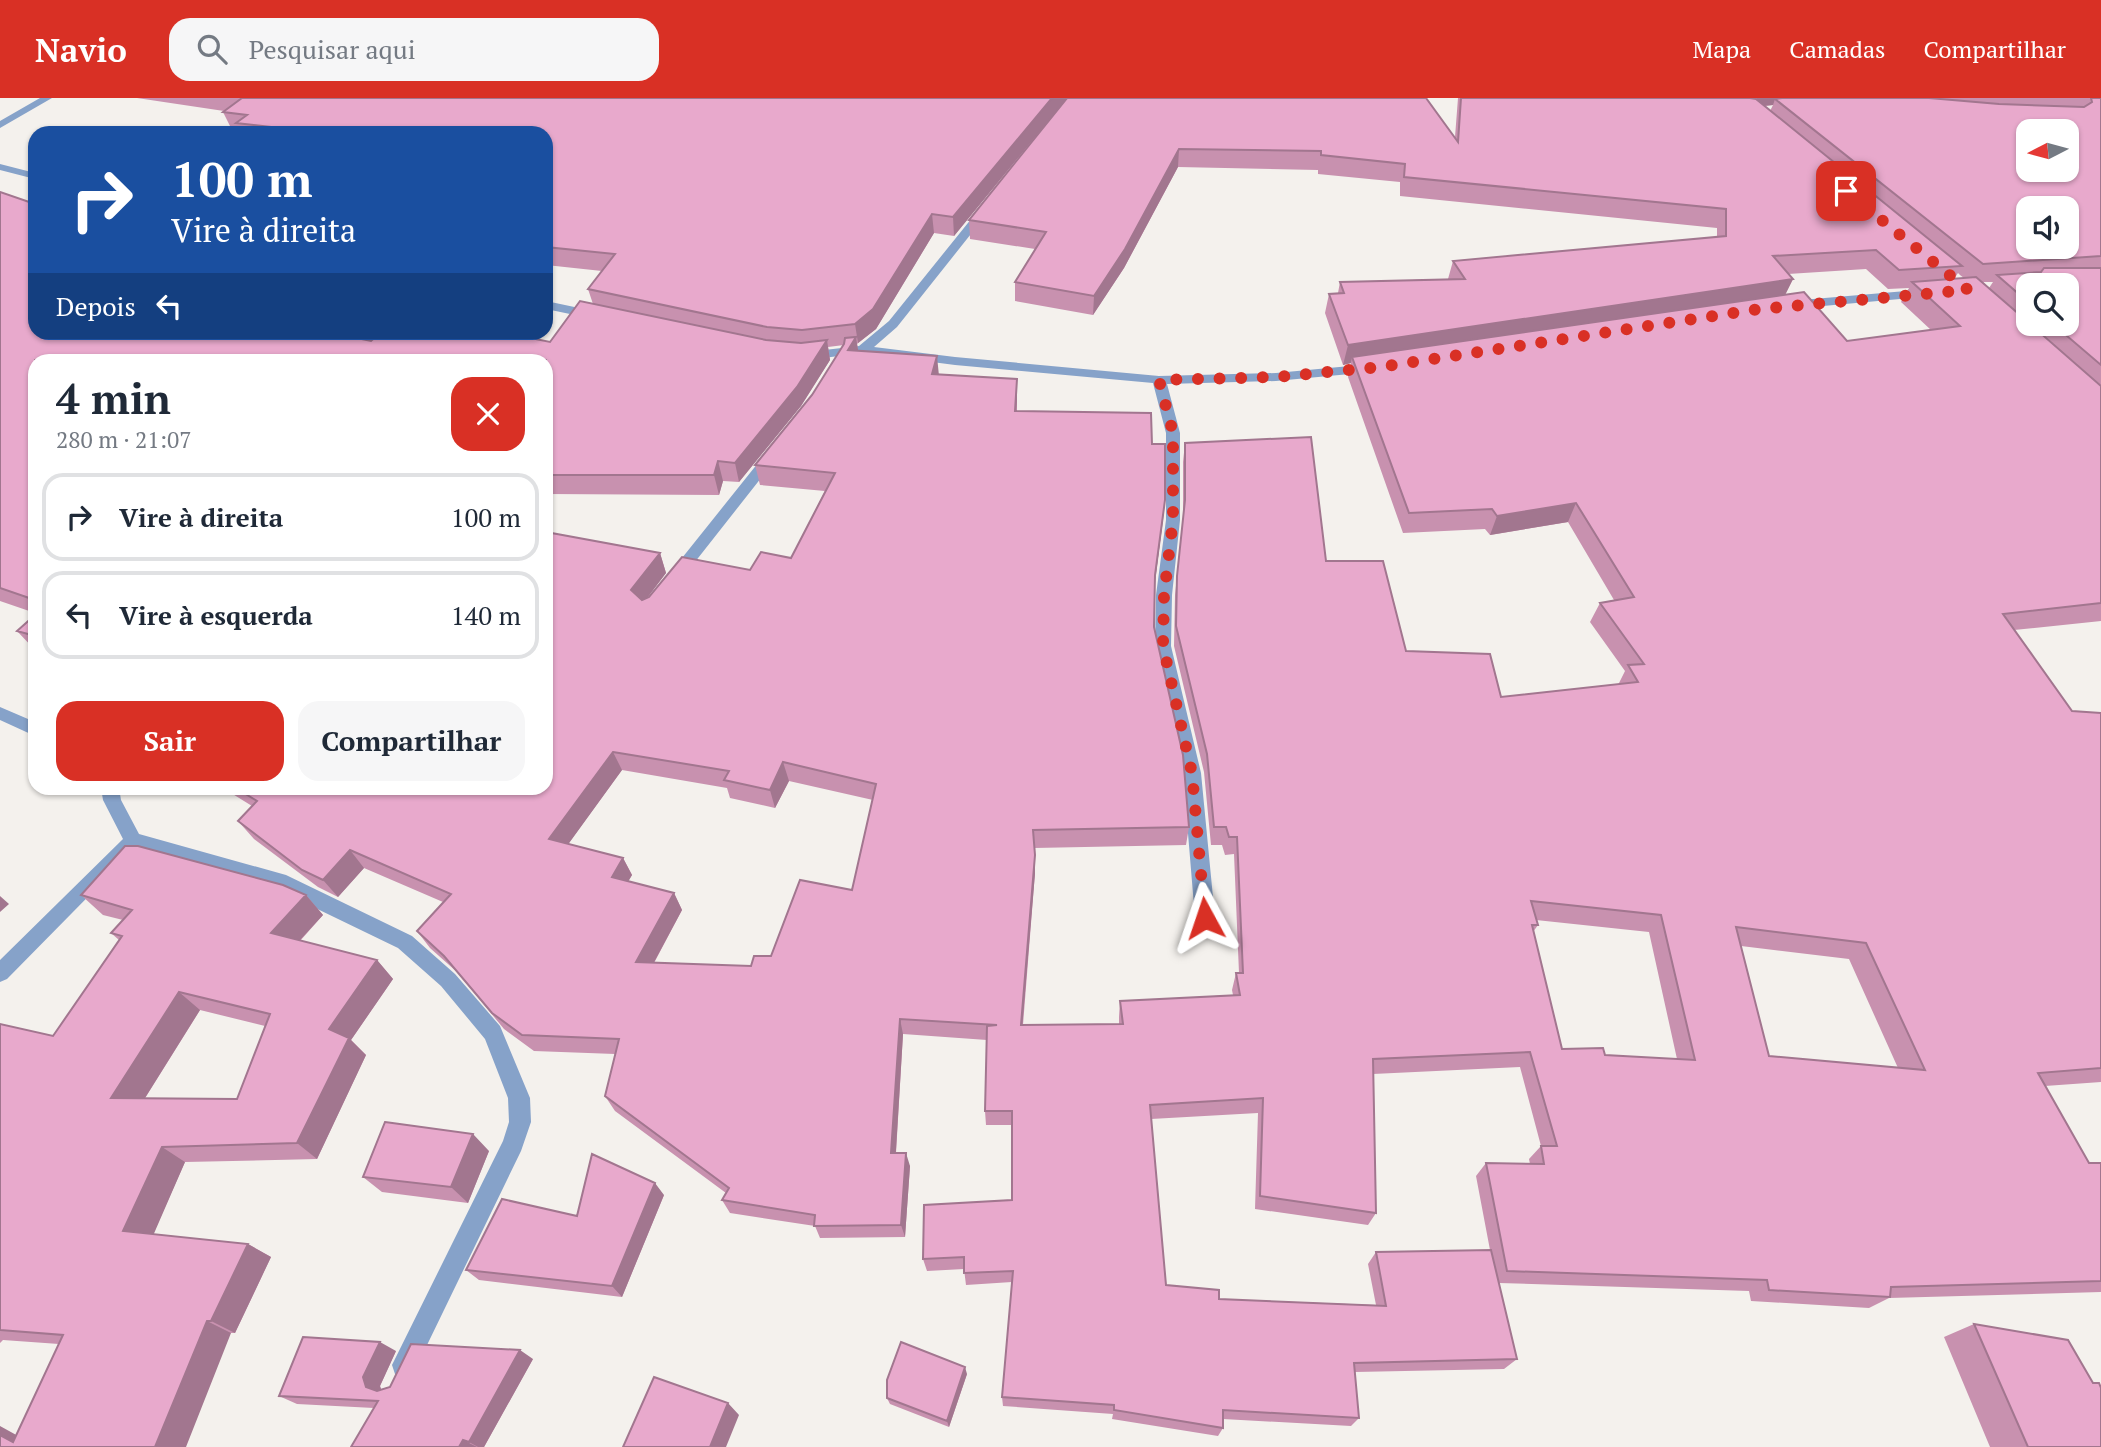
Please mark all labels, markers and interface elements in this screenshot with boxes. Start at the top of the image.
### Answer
search box [169,18,659,81]
text: Navio [35,28,127,71]
icon: search [193,30,231,68]
text: Pesquisar aqui [249,32,416,66]
text: Mapa [1693,33,1751,65]
text: Camadas [1789,33,1885,65]
text: Compartilhar [1923,33,2066,65]
north arrow [2016,119,2079,182]
map controls [2016,119,2079,336]
text: 100 m [171,146,313,211]
icon: right [56,154,147,245]
pin [1816,161,1876,221]
icon: arrive [1827,172,1865,210]
button: sound [2016,196,2079,259]
text: Vire à direita [171,209,356,251]
button: search [2016,273,2079,336]
icon: left [150,287,188,325]
text: Depois [56,289,136,323]
text: 4 min [56,370,171,426]
button: close [451,377,525,451]
text: 280 m · 21:07 [56,424,191,455]
icon: right [60,498,98,536]
text: Vire à direita [119,500,283,534]
text: 100 m [451,500,521,534]
icon: left [60,596,98,634]
text: Vire à esquerda [119,598,313,632]
text: 140 m [451,598,521,632]
button: Sair [56,701,284,781]
button: Compartilhar [298,701,525,781]
position arrow [1168,881,1242,955]

